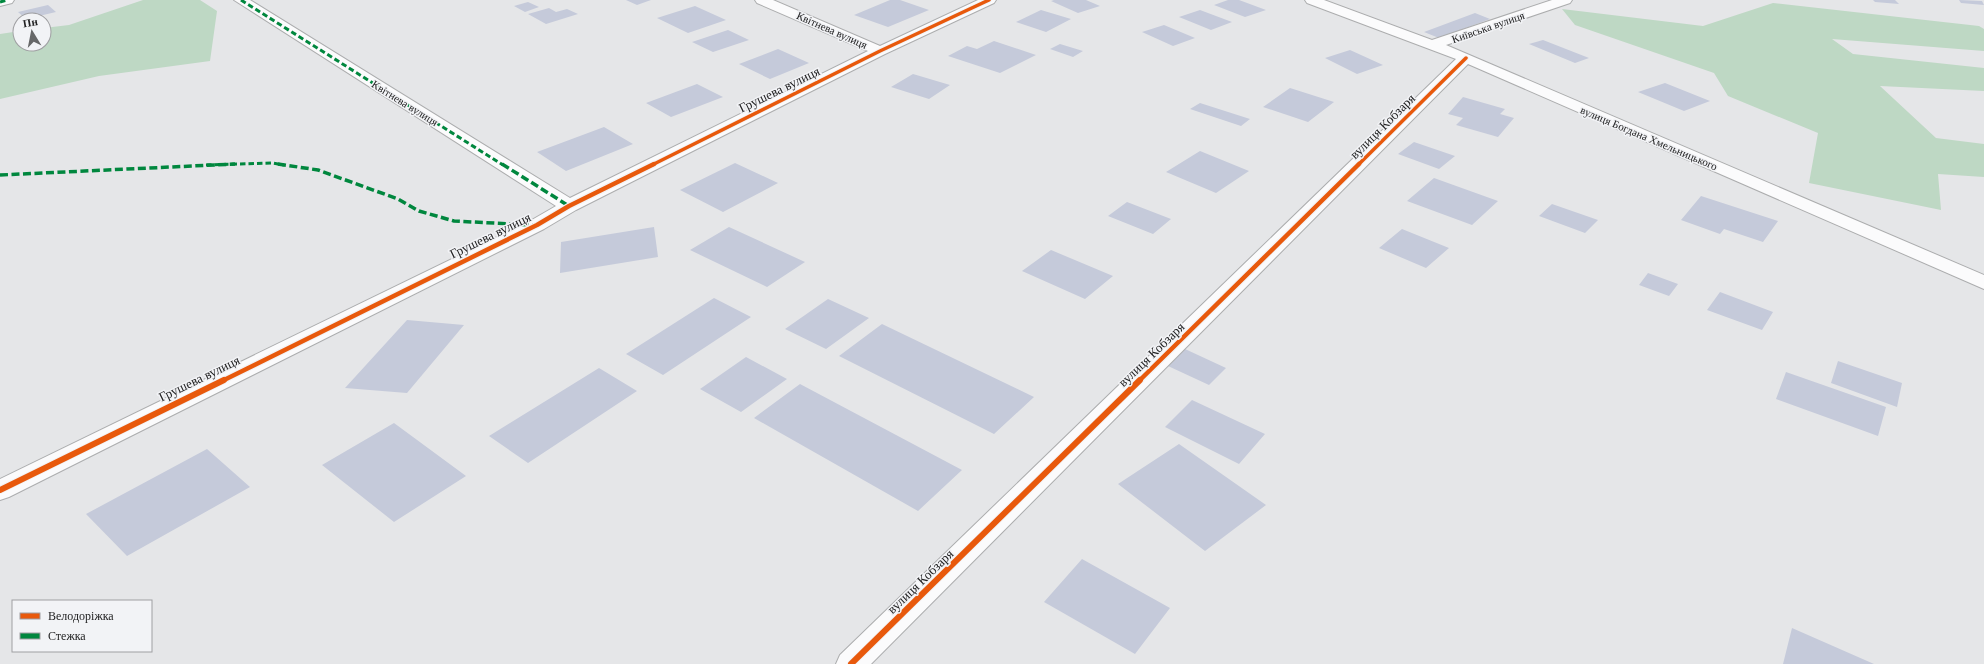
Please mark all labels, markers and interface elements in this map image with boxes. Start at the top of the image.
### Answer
street label: Квітнева вулиця [795,9,869,51]
street label: Київська вулиця [1450,9,1526,45]
north arrow [12,12,52,52]
text: Пн [22,15,39,29]
street label: Грушева вулиця [736,63,822,116]
street label: Квітнева вулиця [370,78,440,128]
street label: вулиця Кобзаря [1347,91,1418,162]
street label: вулиця Богдана Хмельницького [1579,104,1720,173]
street label: Грушева вулиця [447,209,533,262]
street label: вулиця Кобзаря [1115,319,1187,390]
street label: Грушева вулиця [156,352,242,405]
street label: вулиця Кобзаря [884,546,956,617]
legend [12,600,152,652]
text: Велодоріжка [48,609,114,623]
text: Стежка [48,629,86,643]

